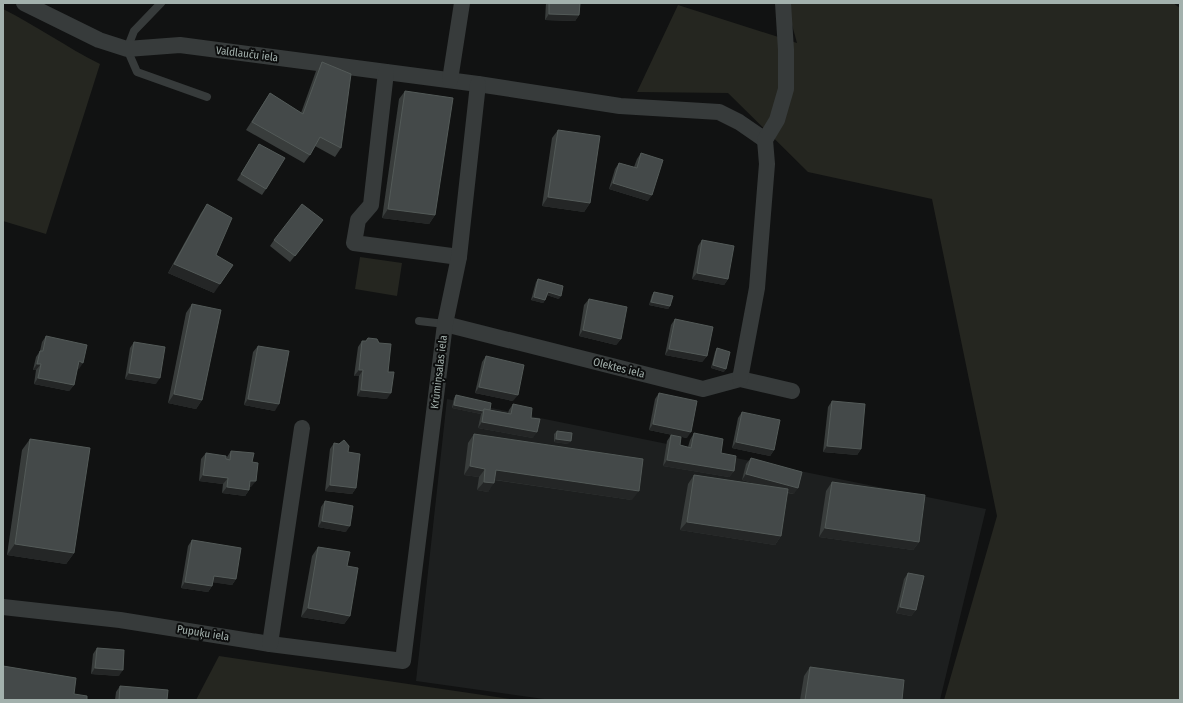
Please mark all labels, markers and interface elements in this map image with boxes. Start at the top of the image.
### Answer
street label: Valdlauču iela [215,44,279,64]
street label: Krūmiņsalas iela [428,334,451,410]
street label: Olektes iela [592,355,646,381]
street label: Pupuķu iela [176,622,230,645]

